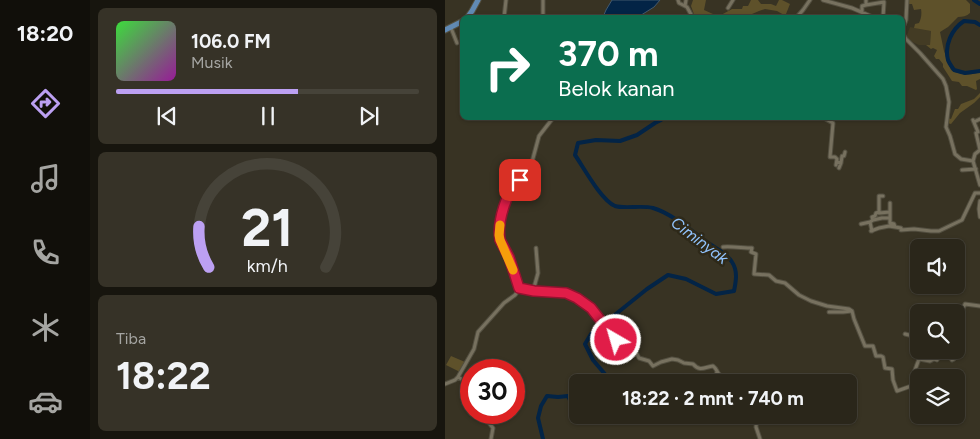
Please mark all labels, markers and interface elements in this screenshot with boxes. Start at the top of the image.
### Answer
text: 18:20 [17,20,73,47]
text: 106.0 FM [191,30,271,53]
text: 370 m [558,33,658,75]
icon: right [475,35,540,100]
text: Musik [191,53,232,72]
text: Belok kanan [558,75,675,102]
icon: directions [28,86,63,121]
icon: previous [153,102,181,130]
icon: pause [254,102,282,130]
icon: next [355,102,383,130]
pin [499,159,541,201]
icon: music [28,161,63,196]
icon: arrive [506,166,534,194]
text: 21 [241,197,294,259]
water label: Ciminyak [667,213,733,269]
icon: phone [28,235,63,270]
map controls [910,239,965,424]
button: sound [910,239,965,294]
text: km/h [247,255,288,276]
button: search [910,304,965,359]
icon: climate [28,310,63,345]
position arrow [589,313,641,365]
text: Tiba [116,329,146,348]
text: 18:22 [116,353,211,399]
speed limit sign: 30 [460,359,525,424]
button: layers [910,369,965,424]
icon: car [28,384,63,419]
text: 18:22 · 2 mnt · 740 m [622,387,804,410]

